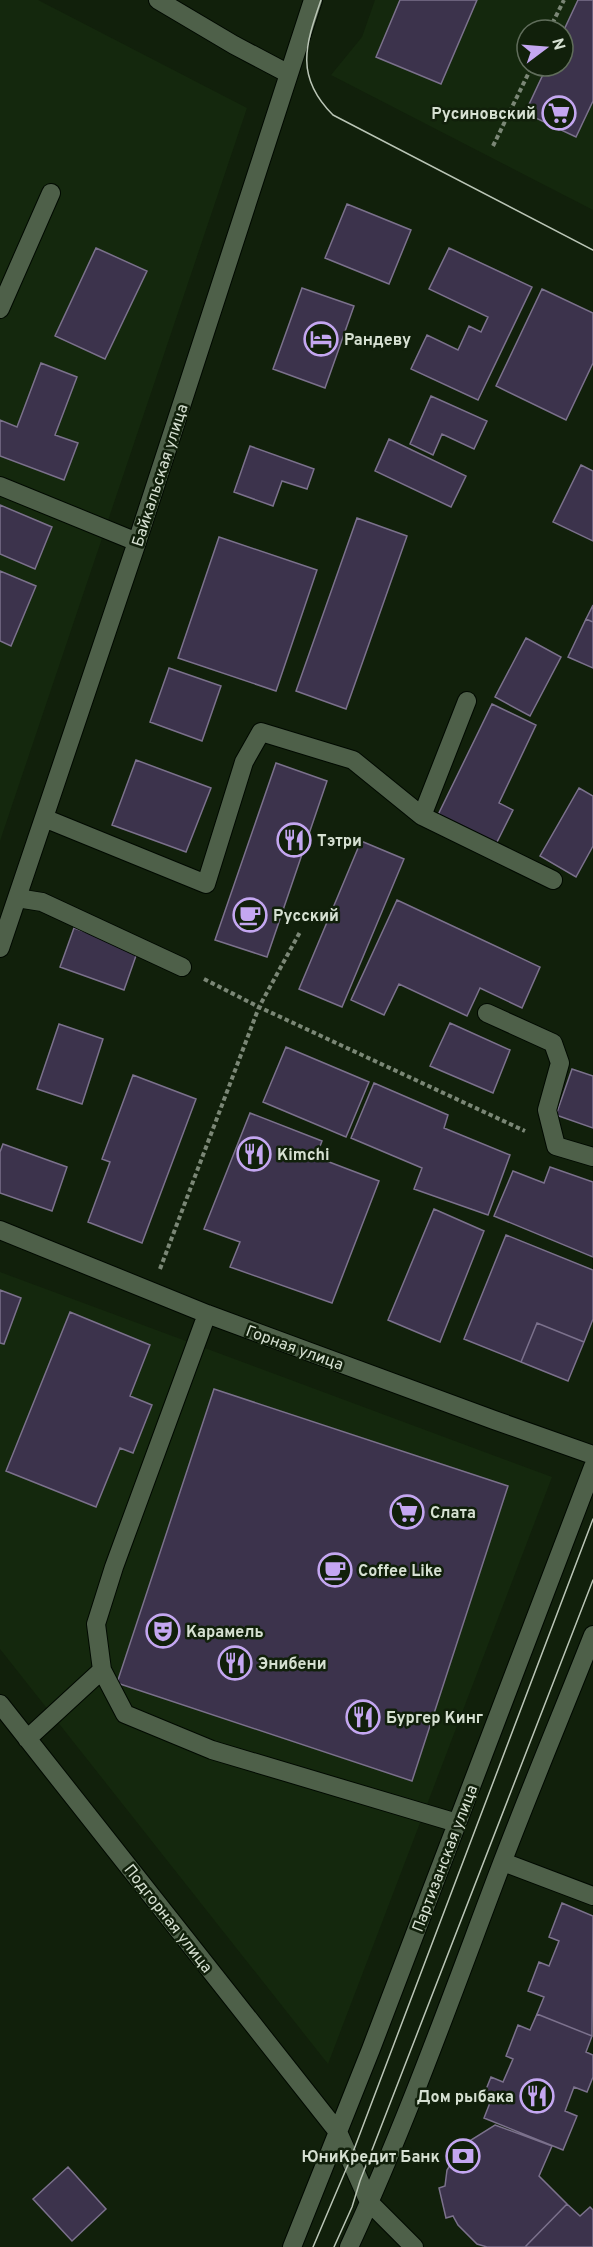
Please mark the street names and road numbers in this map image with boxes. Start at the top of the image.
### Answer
street label: Байкальская улица [128,402,193,550]
street label: Горная улица [243,1322,346,1376]
street label: Партизанская улица [409,1782,483,1935]
street label: Подгорная улица [119,1861,216,1978]

